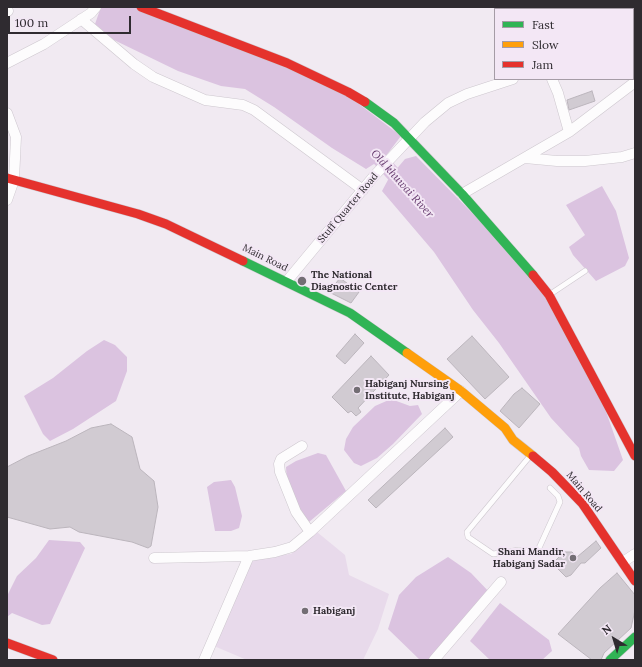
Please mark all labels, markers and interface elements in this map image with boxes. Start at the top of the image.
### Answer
scale bar [10,8,133,34]
legend [494,8,634,80]
text: 100 m [15,15,48,30]
text: Fast [532,17,555,32]
text: Slow [532,37,559,52]
text: Jam [532,57,553,72]
water label: Old khuwai River [368,147,436,221]
street label: Stuff Quarter Road [315,170,381,246]
street label: Main Road [240,242,290,274]
place label: The National Diagnostic Center [311,269,398,292]
marker: The National Diagnostic Center [296,275,308,287]
place label: Habiganj Nursing Institute, Habiganj [365,378,455,402]
marker: Habiganj Nursing Institute, Habiganj [352,385,362,395]
street label: Main Road [564,469,604,515]
place label: Shani Mandir, Habiganj Sadar [493,546,565,570]
marker: Shani Mandir, Habiganj Sadar [568,553,578,563]
place label: Habiganj [313,605,355,617]
marker: Habiganj [300,606,310,616]
north arrow [594,619,634,659]
text: N [599,621,614,638]

